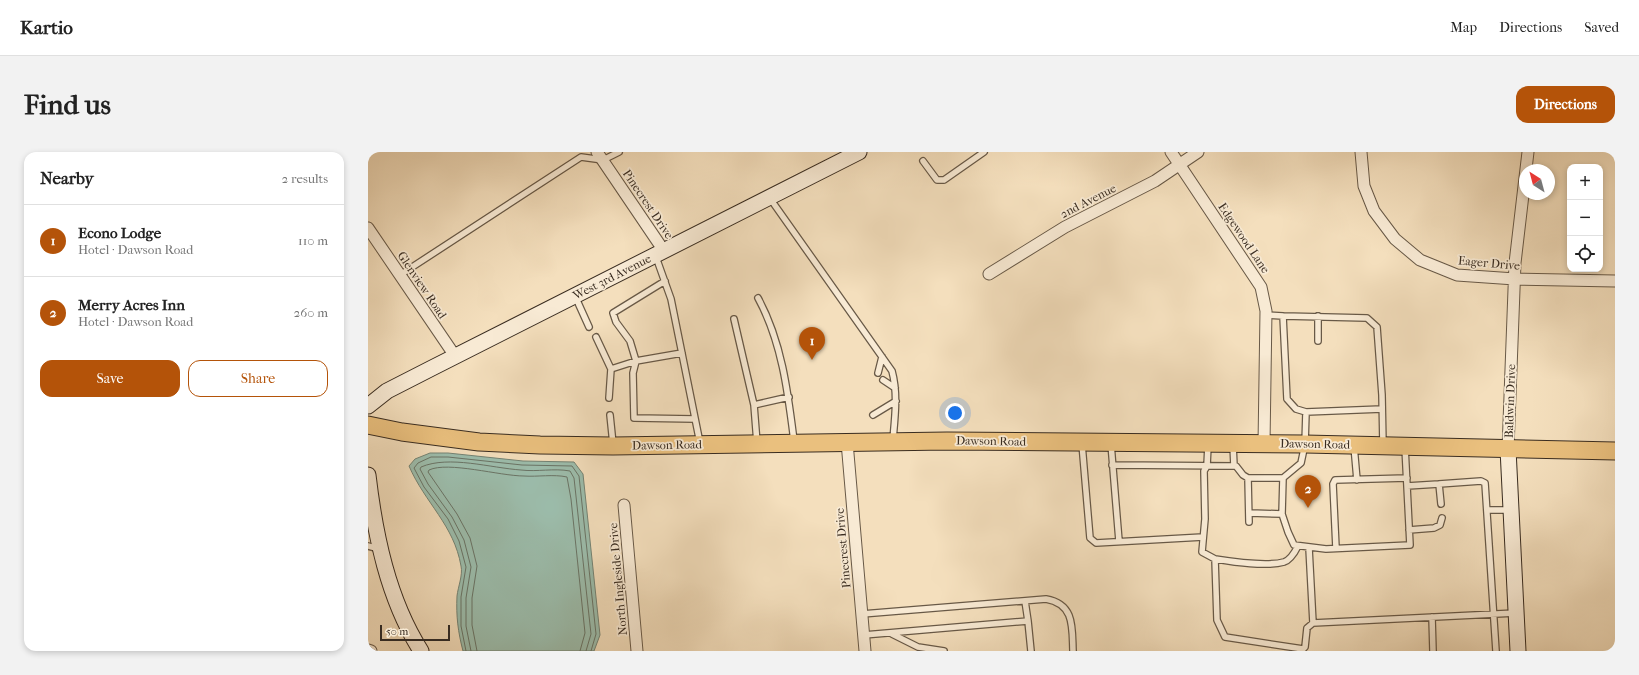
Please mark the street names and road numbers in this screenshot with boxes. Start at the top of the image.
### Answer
street label: Pinecrest Drive [620,167,676,241]
street label: 2nd Avenue [1058,181,1118,221]
street label: Edgewood Lane [1215,200,1273,276]
street label: Glenview Road [394,249,450,322]
street label: West 3rd Avenue [570,251,654,303]
street label: Eager Drive [1457,253,1521,273]
street label: Baldwin Drive [1502,364,1518,438]
street label: Dawson Road [956,433,1027,449]
street label: Dawson Road [1280,436,1351,452]
street label: Dawson Road [632,437,703,453]
street label: Pinecrest Drive [833,507,853,589]
street label: North Ingleside Drive [606,522,630,636]

